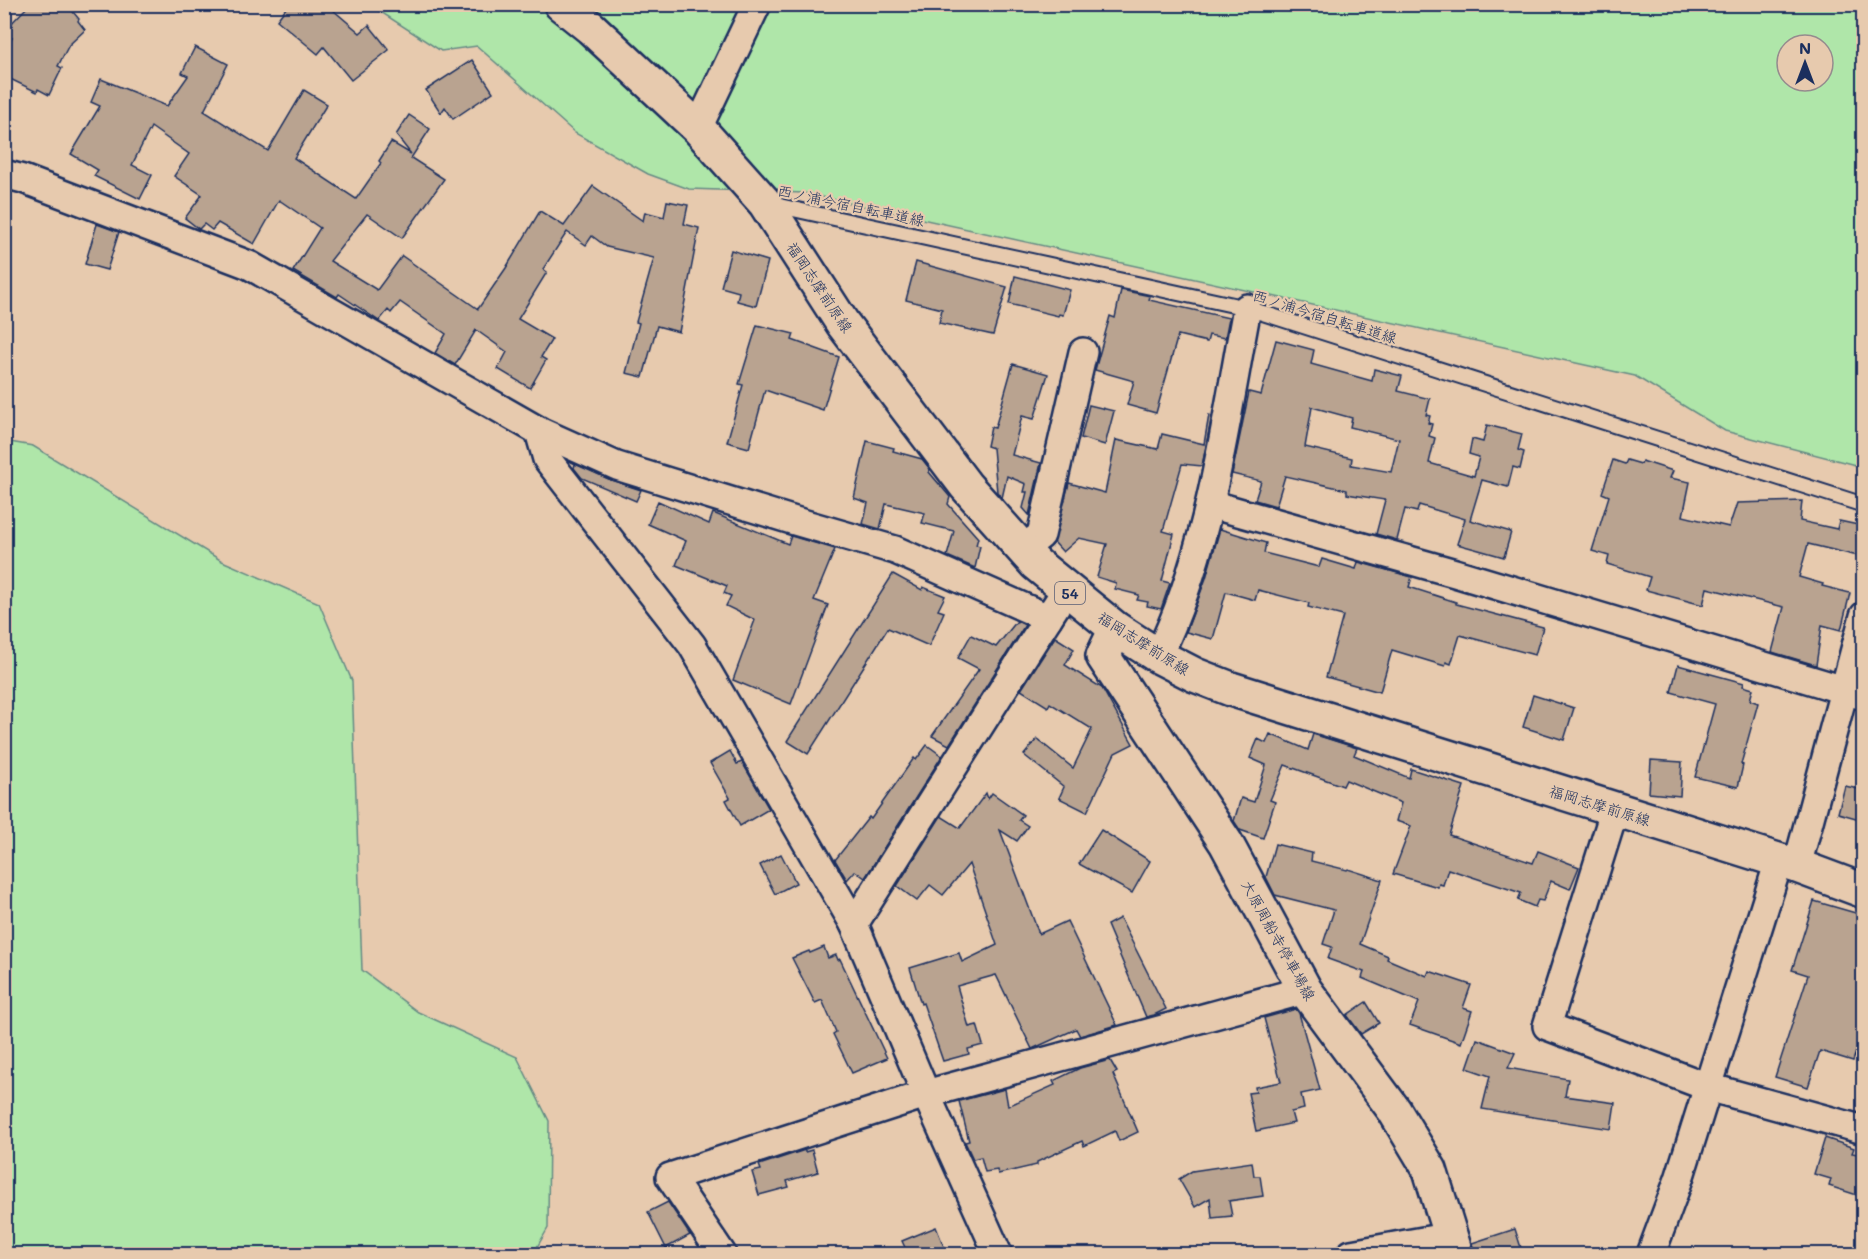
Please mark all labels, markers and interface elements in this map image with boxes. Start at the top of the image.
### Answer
north arrow [1775,33,1835,93]
text: N [1799,37,1811,58]
street label: 西ノ浦今宿自転車道線 [776,180,926,230]
street label: 福岡志摩前原線 [782,238,858,336]
street label: 西ノ浦今宿自転車道線 [1250,285,1400,347]
road number: 54 [1055,582,1085,604]
street label: 福岡志摩前原線 [1094,607,1194,679]
street label: 福岡志摩前原線 [1547,780,1653,830]
street label: 大原周船寺停車場線 [1238,876,1320,1004]

